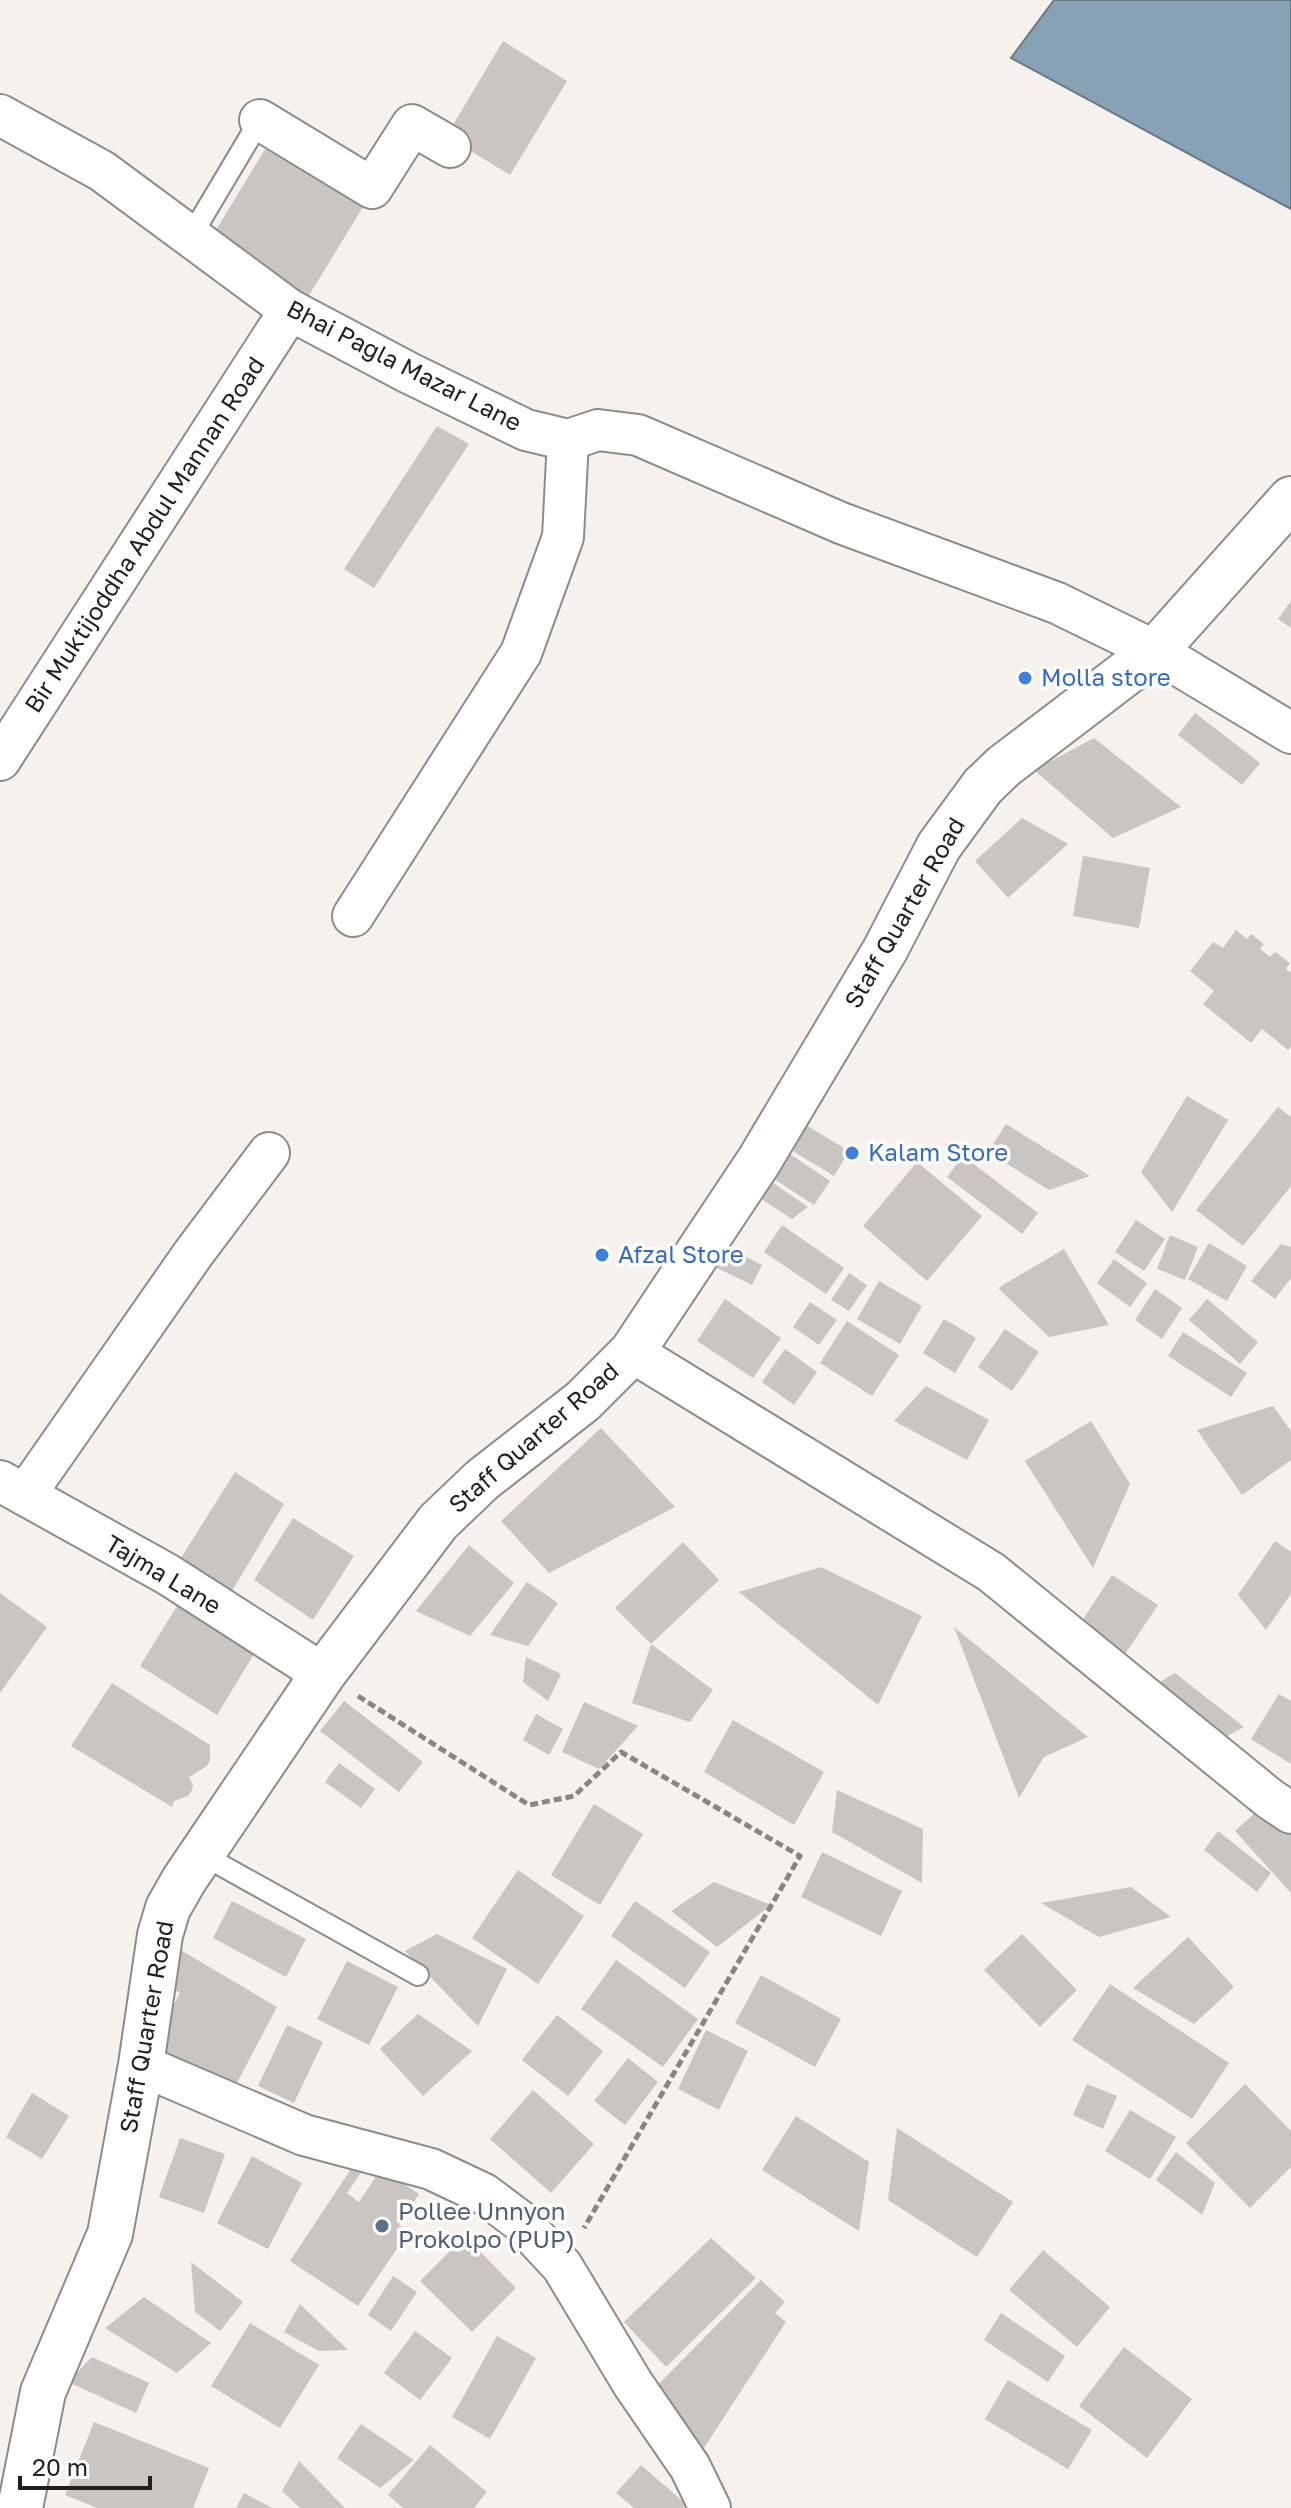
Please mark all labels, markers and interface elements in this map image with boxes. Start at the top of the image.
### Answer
street label: Bhai Pagla Mazar Lane [283,293,527,436]
street label: Bir Muktijoddha Abdul Mannan Road [18,351,270,718]
place label: Molla store [1041,662,1171,691]
marker: Molla store [1016,669,1034,687]
street label: Staff Quarter Road [837,812,970,1013]
place label: Kalam Store [868,1137,1008,1166]
marker: Kalam Store [843,1144,861,1162]
place label: Afzal Store [618,1239,744,1268]
marker: Afzal Store [593,1246,611,1264]
street label: Staff Quarter Road [442,1355,624,1518]
street label: Tajma Lane [101,1528,227,1620]
street label: Staff Quarter Road [113,1918,178,2135]
place label: Pollee Unnyon Prokolpo (PUP) [398,2196,575,2253]
marker: Pollee Unnyon Prokolpo (PUP) [373,2217,391,2235]
scale bar [20,2440,150,2490]
text: 20 m [32,2452,88,2481]

